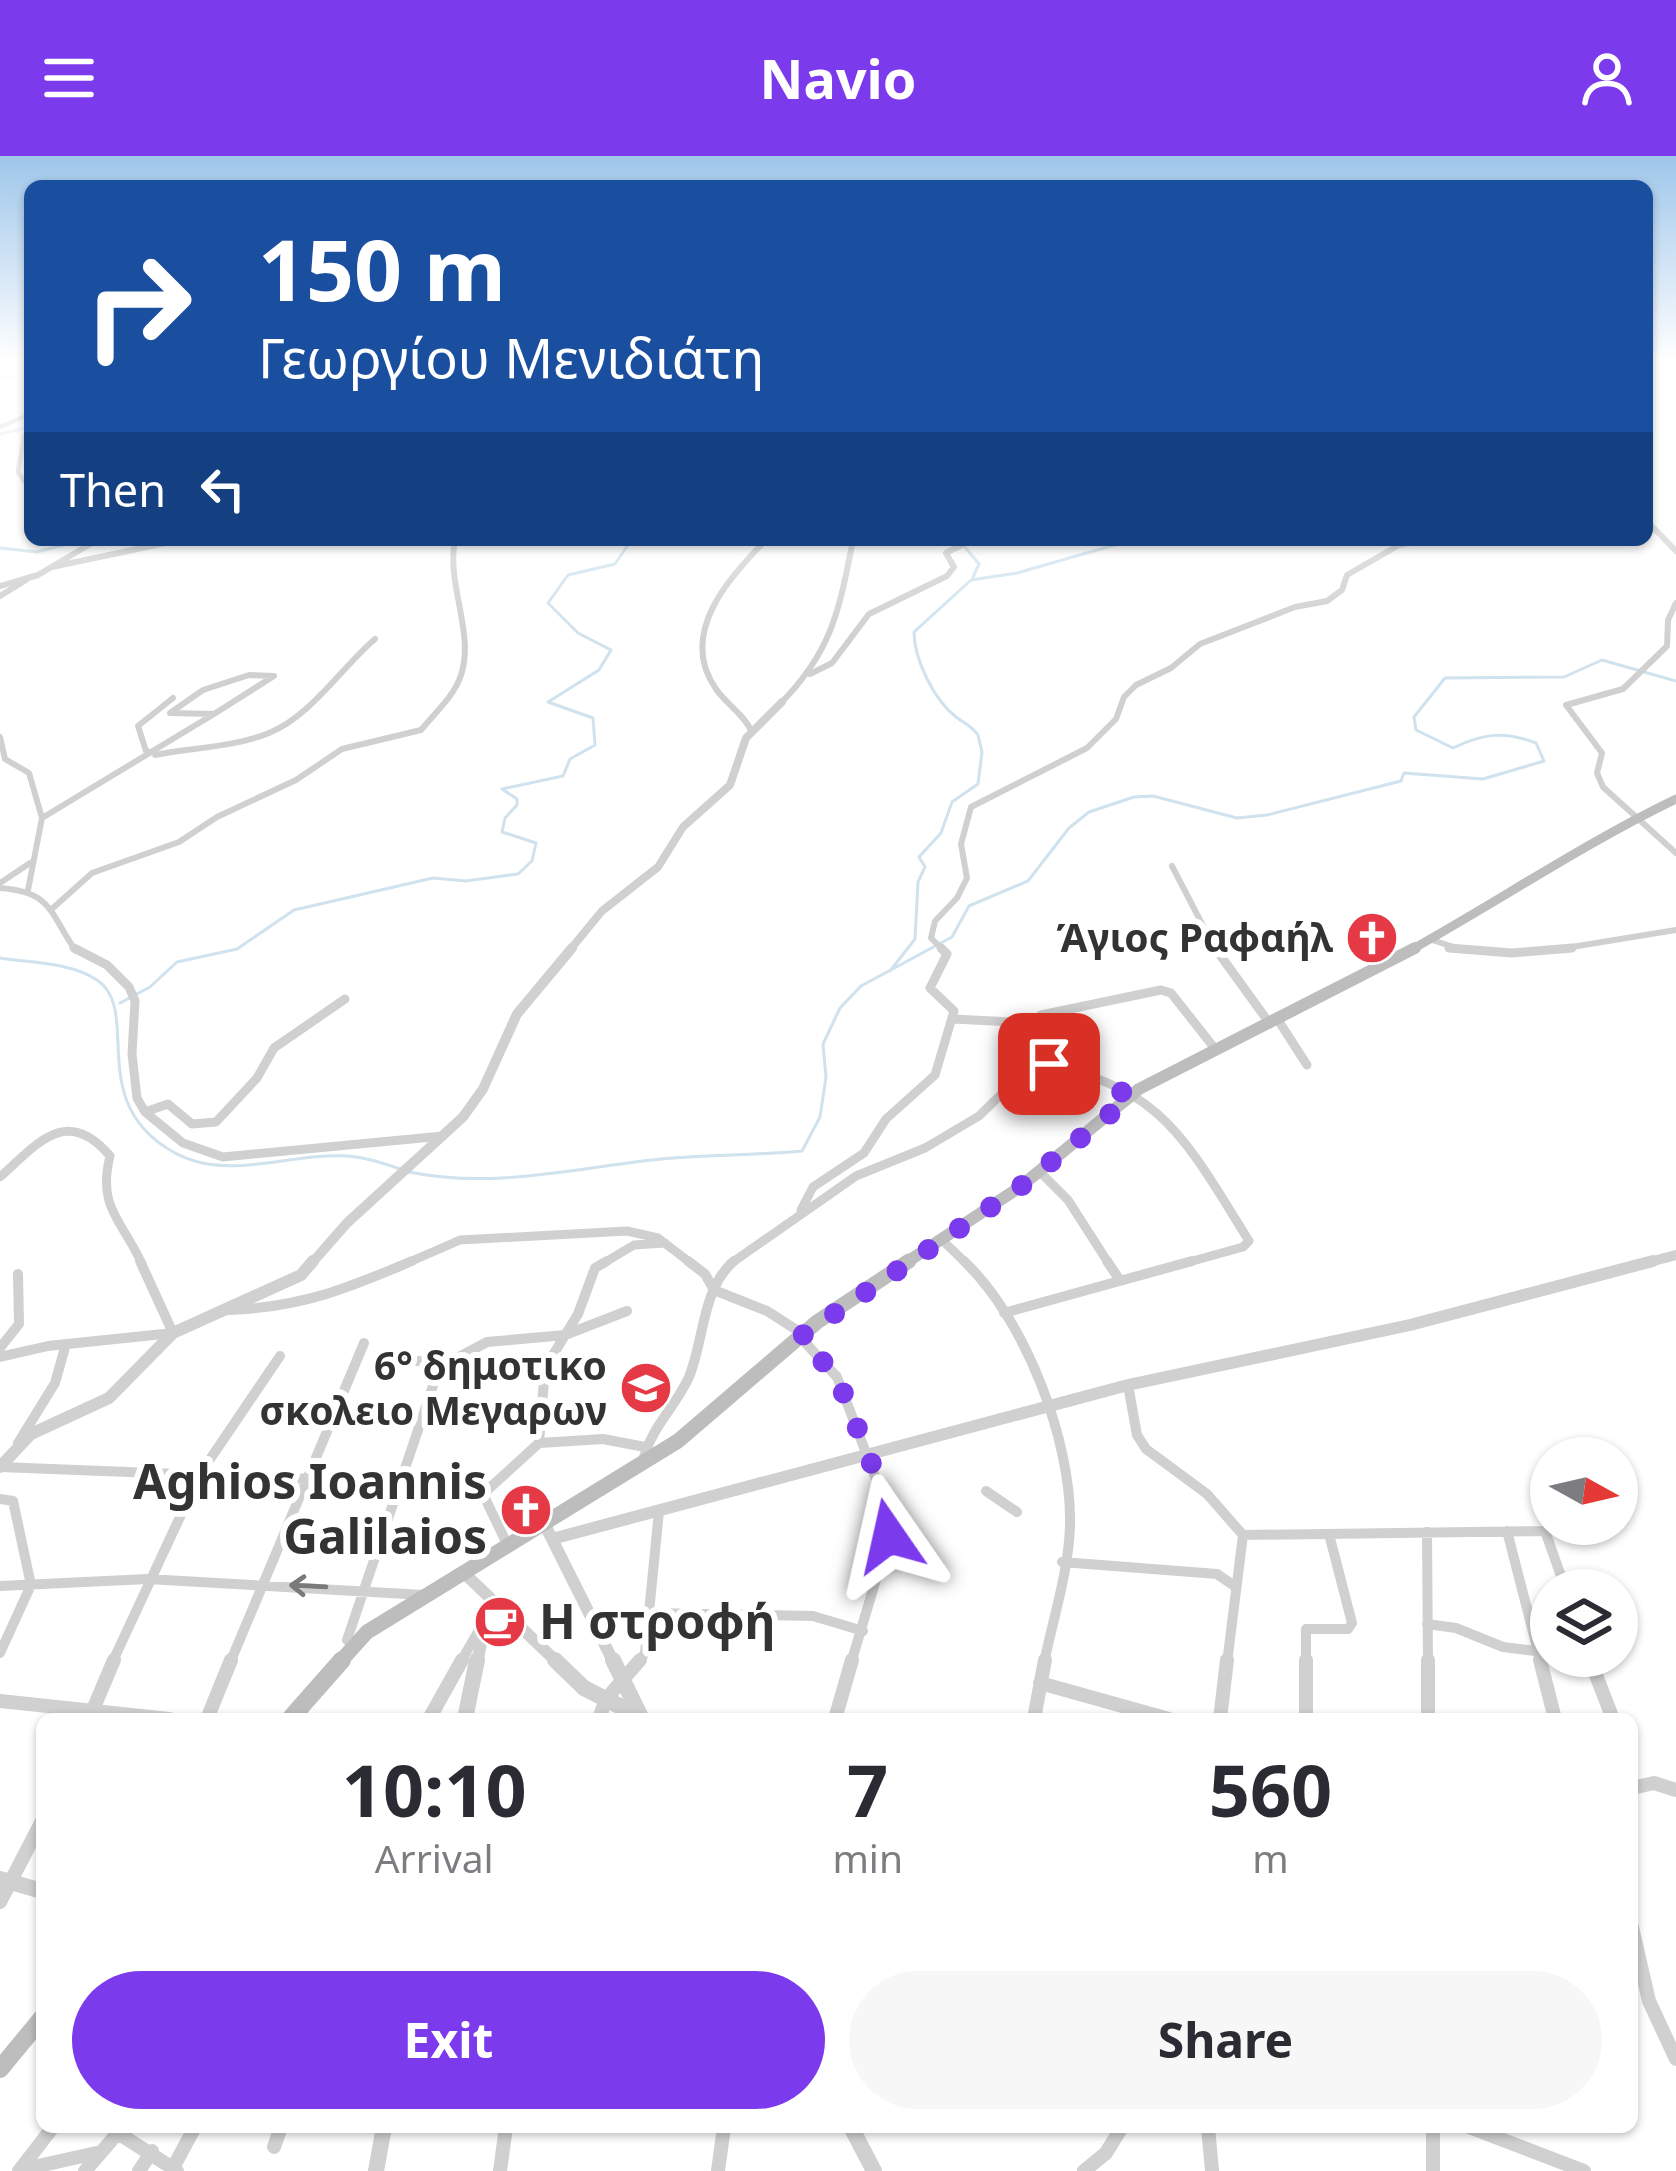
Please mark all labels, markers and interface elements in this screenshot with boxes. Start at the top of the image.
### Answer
text: Navio [760,41,916,115]
icon: menu [36,45,102,111]
icon: person [1574,45,1640,111]
text: 150 m [258,211,506,326]
icon: right [60,228,216,384]
text: Γεωργίου Μενιδιάτη [258,320,764,394]
icon: left [190,456,256,522]
text: Then [60,459,166,520]
place label: Άγιος Ραφαήλ [1056,910,1334,963]
church icon: Άγιος Ραφαήλ [1344,910,1400,966]
pin [998,1013,1100,1115]
icon: arrive [1016,1031,1082,1097]
place label: 6° δημοτικο σκολειο Μεγαρων [260,1338,607,1436]
school or university icon: 6° δημοτικο σκολειο Μεγαρων [618,1360,674,1416]
north arrow [1530,1437,1638,1545]
map controls [1530,1437,1638,1677]
place label: Aghios Ioannis Galilaios [133,1448,487,1568]
position arrow [826,1473,952,1599]
church icon: Aghios Ioannis Galilaios [498,1482,554,1538]
button: layers [1530,1569,1638,1677]
one-way arrow [289,1574,328,1597]
place label: Η στροφή [539,1588,775,1653]
cafe icon: Η στροφή [472,1594,528,1650]
text: 10:10 [342,1740,527,1838]
text: 7 [847,1740,888,1838]
text: 560 [1209,1740,1332,1838]
text: Arrival [375,1831,494,1884]
text: min [832,1831,903,1884]
text: m [1252,1831,1289,1884]
button: Exit [72,1971,825,2109]
button: Share [849,1971,1602,2109]

